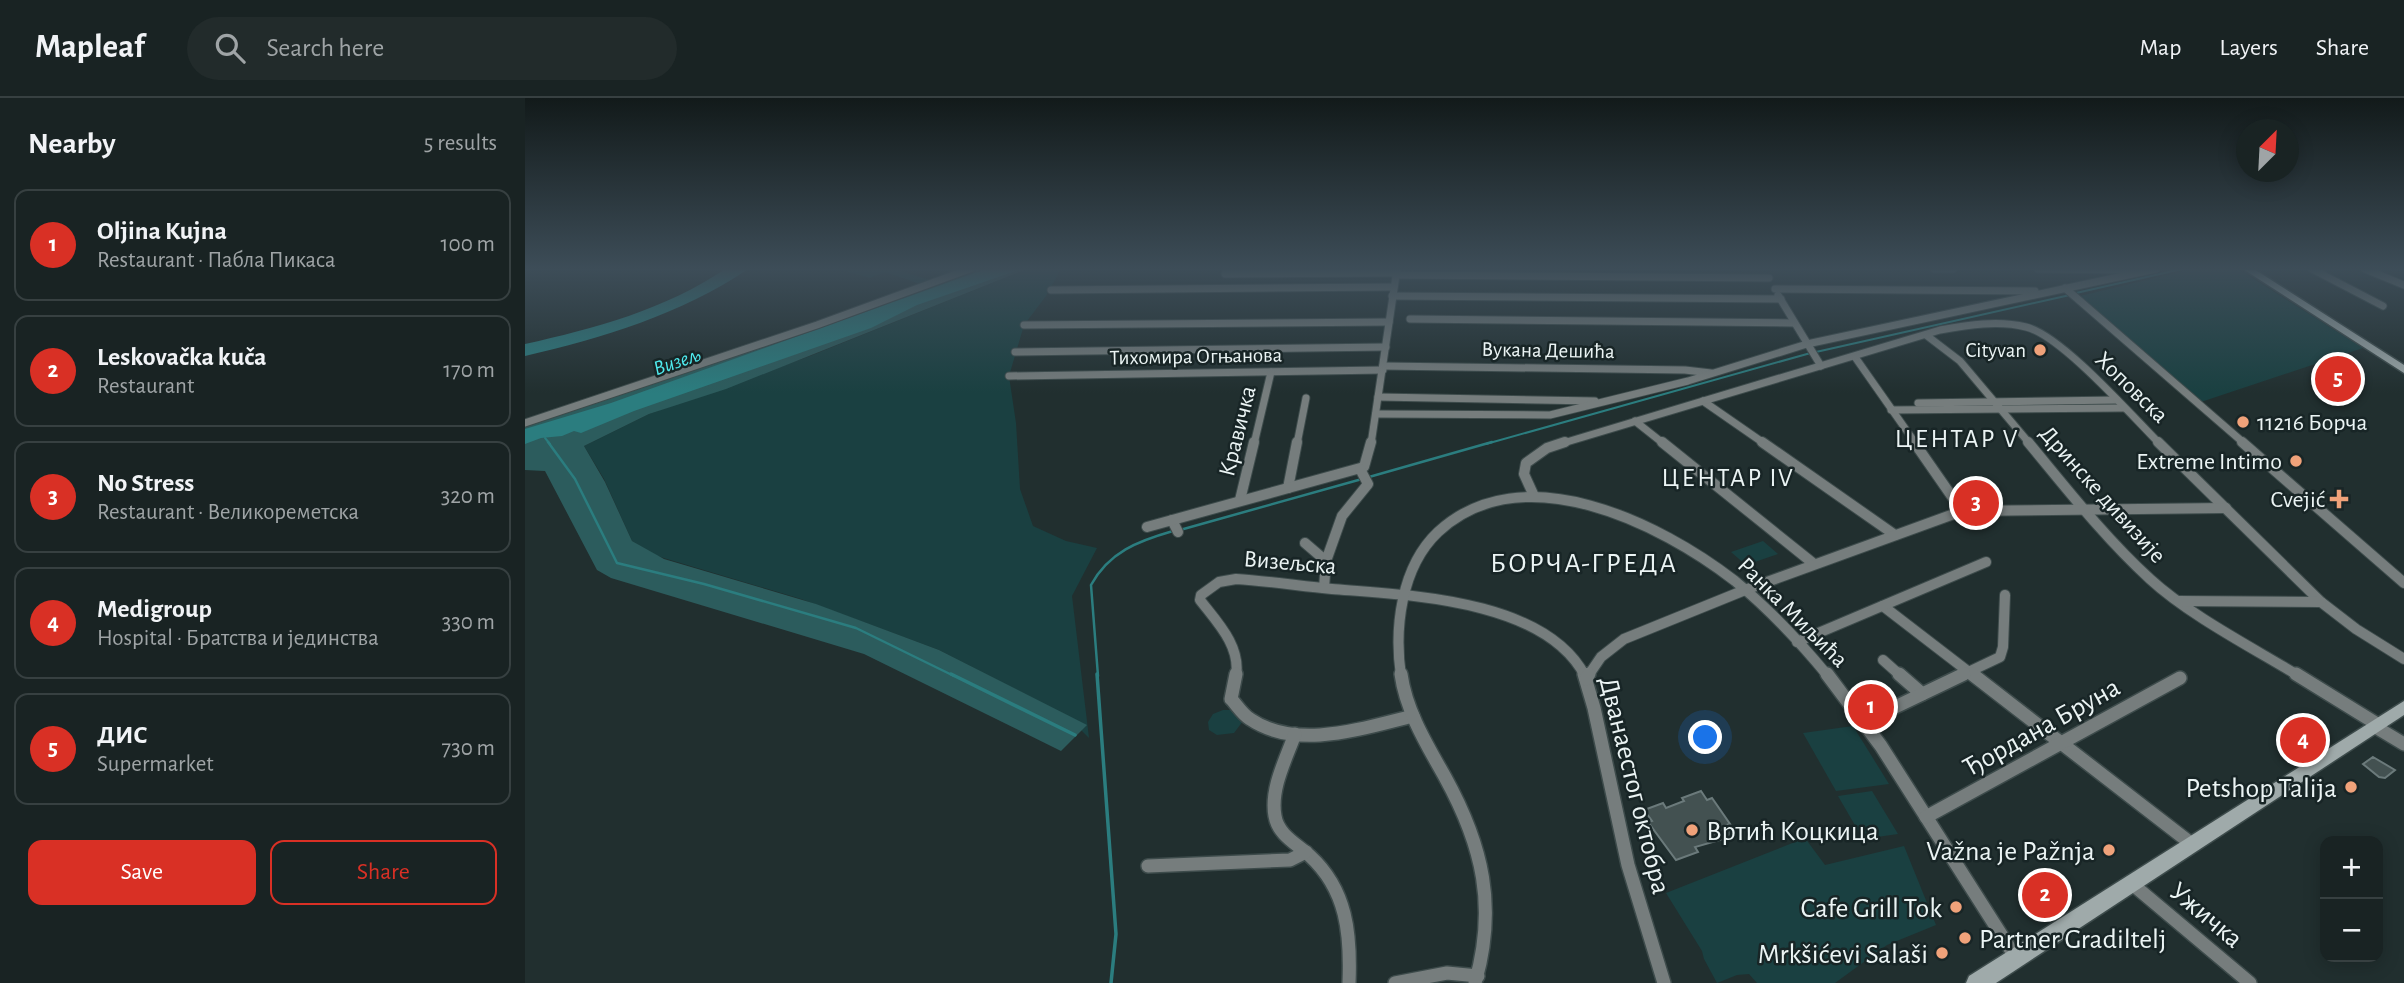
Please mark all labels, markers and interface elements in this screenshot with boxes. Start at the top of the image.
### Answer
search box [187,17,677,80]
icon: search [211,29,249,67]
text: Mapleaf [35,31,145,64]
text: Search here [267,35,384,61]
text: Map [2139,36,2181,60]
text: Layers [2219,36,2278,60]
text: Share [2316,36,2369,60]
north arrow [2236,119,2299,182]
text: Nearby [28,129,116,159]
text: 5 results [424,132,497,155]
text: Oljina Kujna [97,218,227,244]
text: 1 [49,233,57,256]
text: 100 m [441,233,495,256]
text: Restaurant · Пабла Пикаса [97,249,336,272]
street label: Вукана Дешића [1481,339,1615,362]
place label: Cityvan [1965,340,2026,361]
marker: Cityvan [2032,342,2048,358]
text: Leskovačka kuča [97,344,267,370]
water label: Визељ [651,344,704,379]
street label: Тихомира Огњанова [1110,344,1283,369]
street label: Хоповска [2090,347,2172,428]
pin: 5 [2315,353,2361,405]
text: 2 [48,359,58,382]
text: 170 m [443,359,495,382]
text: Restaurant [97,375,194,398]
street label: Кравичка [1215,383,1261,479]
place label: 11216 Борча [2257,411,2368,435]
marker: 11216 Борча [2235,414,2251,430]
street label: Дринске дивизије [2035,421,2170,568]
district label: ЦЕНТАР V [1895,426,2019,452]
place label: Extreme Intimo [2136,450,2282,474]
marker: Extreme Intimo [2288,453,2304,469]
district label: ЦЕНТАР IV [1661,465,1795,491]
text: No Stress [97,470,194,496]
pin: 3 [1953,477,1999,529]
text: 3 [48,485,58,508]
text: 320 m [441,485,495,508]
place label: Cvejić [2270,488,2325,512]
marker: Cvejić [2331,491,2347,507]
text: Restaurant · Великореметска [97,501,359,524]
street label: Визељска [1242,547,1337,579]
district label: БОРЧА-ГРЕДА [1490,550,1678,578]
street label: Ранка Миљића [1733,553,1852,672]
text: Medigroup [97,596,212,622]
text: 4 [47,611,59,634]
text: 330 m [442,611,495,634]
text: Hospital · Братства и јединства [97,627,379,650]
street label: Ђордана Бруна [1959,673,2125,782]
street label: Дванаестог октобра [1593,674,1675,897]
pin: 1 [1848,681,1894,733]
pin: 4 [2280,714,2326,766]
your location [1688,720,1722,754]
text: ДИС [97,722,148,748]
text: 5 [48,737,58,760]
text: 730 m [442,737,495,760]
text: Supermarket [97,753,214,776]
place label: Petshop Talija [2185,775,2337,803]
marker: Petshop Talija [2343,779,2359,795]
place label: Вртић Коцкица [1706,818,1879,846]
marker: Вртић Коцкица [1684,822,1700,838]
map controls [2320,836,2383,962]
button: + [2320,836,2383,899]
place label: Važna je Pažnja [1926,838,2095,866]
button: Save [28,840,256,905]
button: Share [270,840,497,905]
marker: Važna je Pažnja [2101,842,2117,858]
pin: 2 [2022,869,2068,921]
street label: Ужичка [2164,877,2248,954]
place label: Cafe Grill Tok [1800,895,1942,923]
marker: Cafe Grill Tok [1948,899,1964,915]
button: − [2320,899,2383,962]
place label: Partner Gradiltelj [1979,926,2166,954]
marker: Partner Gradiltelj [1957,930,1973,946]
place label: Mrkšićevi Salaši [1758,941,1928,969]
marker: Mrkšićevi Salaši [1934,945,1950,961]

